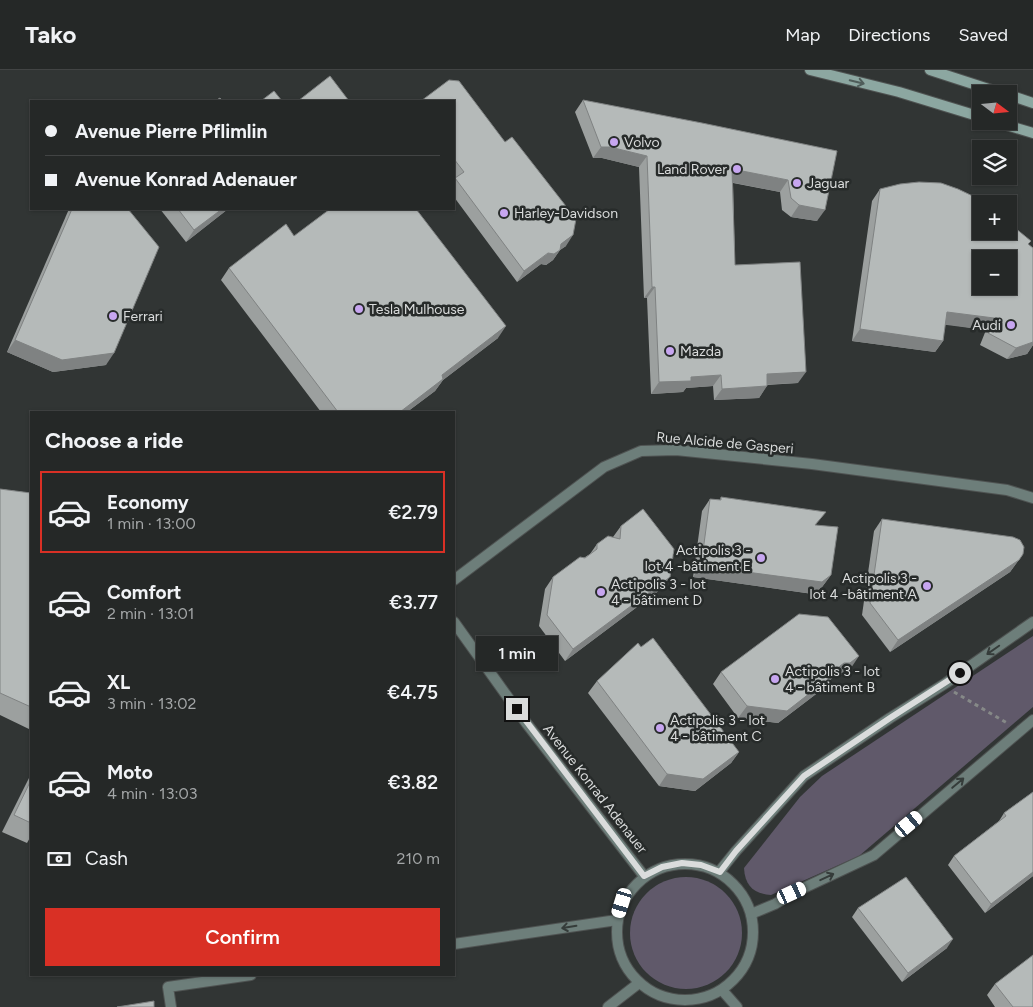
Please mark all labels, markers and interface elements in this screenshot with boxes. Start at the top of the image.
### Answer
text: Tako [25,20,76,49]
text: Map [785,24,820,46]
text: Directions [848,24,930,46]
text: Saved [958,24,1008,46]
one-way arrow [849,78,865,87]
north arrow [972,85,1018,130]
map controls [972,85,1017,295]
text: Avenue Pierre Pflimlin [75,120,267,143]
place label: Volvo [624,134,660,151]
marker: Volvo [608,136,620,148]
button: layers [972,140,1017,185]
place label: Land Rover [657,161,727,178]
marker: Land Rover [731,163,743,175]
text: Avenue Konrad Adenauer [75,168,297,191]
place label: Jaguar [807,175,850,192]
marker: Jaguar [791,177,803,189]
button: + [972,195,1017,240]
place label: Harley-Davidson [514,205,618,222]
marker: Harley-Davidson [498,207,510,219]
button: − [972,250,1017,295]
place label: Tesla Mulhouse [369,301,465,318]
marker: Tesla Mulhouse [353,303,365,315]
place label: Ferrari [123,308,163,325]
marker: Ferrari [107,310,119,322]
place label: Audi [972,317,1001,334]
marker: Audi [1005,319,1017,331]
place label: Mazda [680,343,721,360]
marker: Mazda [664,345,676,357]
text: Choose a ride [45,427,183,454]
street label: Rue Alcide de Gasperi [656,429,794,457]
icon: car [47,490,92,535]
text: Economy [107,491,189,514]
text: €2.79 [388,501,438,524]
text: 1 min · 13:00 [107,514,196,533]
place label: Actipolis 3 - lot 4 -bâtiment E [645,542,751,575]
marker: Actipolis 3 - lot 4 -bâtiment E [755,552,767,564]
place label: Actipolis 3 - lot 4 -bâtiment A [810,570,918,603]
place label: Actipolis 3 - lot 4 - bâtiment D [611,576,706,609]
icon: car [47,580,92,625]
marker: Actipolis 3 - lot 4 -bâtiment A [921,580,933,592]
text: Comfort [107,581,182,604]
marker: Actipolis 3 - lot 4 - bâtiment D [595,586,607,598]
text: €3.77 [389,591,438,614]
text: 2 min · 13:01 [107,604,194,623]
callout: 1 min [476,636,558,672]
text: 1 min [498,644,536,663]
one-way arrow [986,645,1000,655]
route start [949,662,971,684]
place label: Actipolis 3 - lot 4 - bâtiment B [785,663,880,696]
icon: car [47,670,92,715]
text: XL [107,671,130,694]
marker: Actipolis 3 - lot 4 - bâtiment B [769,673,781,685]
text: €4.75 [387,681,438,704]
text: 3 min · 13:02 [107,694,196,713]
route end [506,698,528,720]
place label: Actipolis 3 - lot 4 - bâtiment C [670,712,765,745]
street label: Avenue Konrad Adenauer [539,721,651,857]
marker: Actipolis 3 - lot 4 - bâtiment C [654,722,666,734]
icon: car [47,760,92,805]
text: Moto [107,761,153,784]
text: €3.82 [388,771,438,794]
one-way arrow [951,778,964,789]
text: 4 min · 13:03 [107,784,197,803]
car [892,809,925,839]
icon: cash [45,845,73,873]
text: Cash [85,847,128,870]
text: 210 m [397,849,440,868]
one-way arrow [819,872,834,882]
car [775,880,808,906]
car [610,886,633,920]
button: Confirm [45,908,440,966]
one-way arrow [561,922,577,932]

